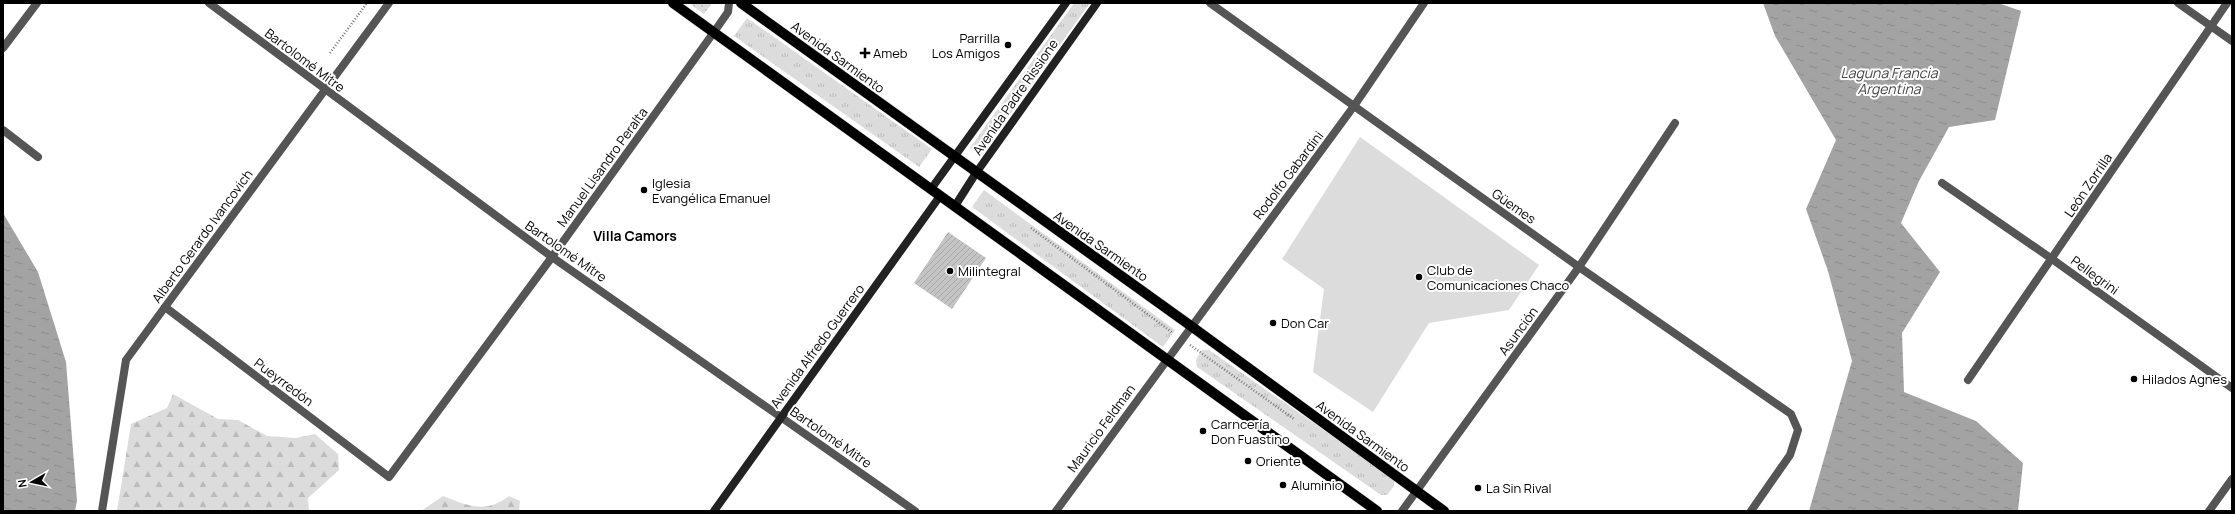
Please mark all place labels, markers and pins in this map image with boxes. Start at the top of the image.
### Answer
place label: Parrilla Los Amigos [932,29,1000,62]
marker: Parrilla Los Amigos [1003,40,1013,50]
place label: Ameb [873,44,908,62]
marker: Ameb [860,48,870,58]
place label: Iglesia Evangélica Emanuel [652,174,771,207]
marker: Iglesia Evangélica Emanuel [639,185,649,195]
place label: Club de Comunicaciones Chaco [1427,261,1570,294]
place label: Milintegral [958,262,1021,280]
marker: Milintegral [945,266,955,276]
marker: Club de Comunicaciones Chaco [1414,272,1424,282]
place label: Don Car [1281,314,1329,332]
marker: Don Car [1268,318,1278,328]
place label: Hilados Agnes [2142,370,2227,388]
marker: Hilados Agnes [2129,374,2139,384]
place label: Carncería Don Fuastino [1211,415,1290,448]
marker: Carncería Don Fuastino [1198,426,1208,436]
place label: Oriente [1256,452,1301,470]
marker: Oriente [1243,456,1253,466]
place label: Aluminio [1291,476,1343,494]
place label: La Sin Rival [1486,479,1552,497]
marker: Aluminio [1278,480,1288,490]
marker: La Sin Rival [1473,483,1483,493]

